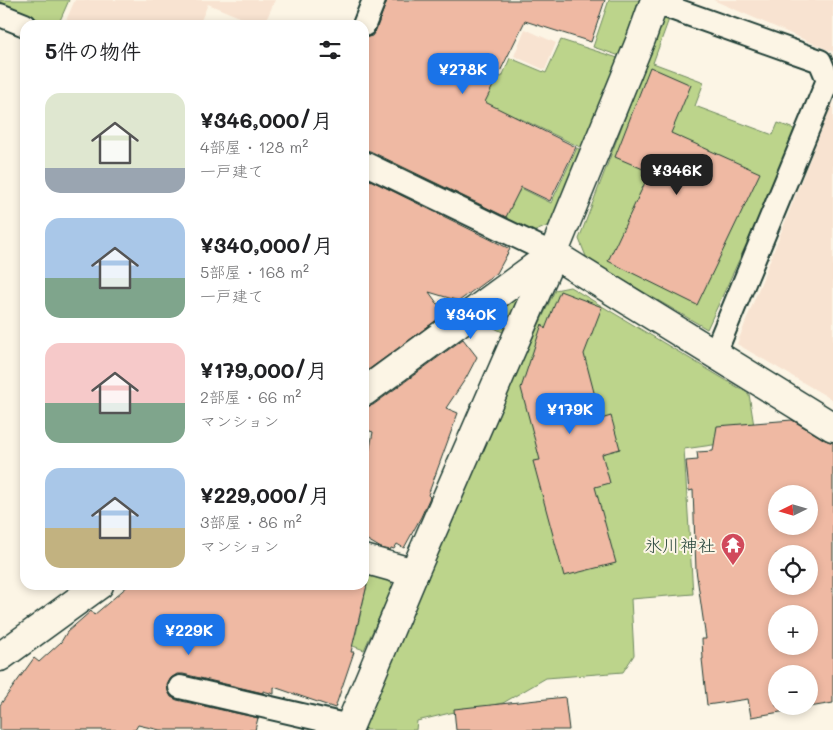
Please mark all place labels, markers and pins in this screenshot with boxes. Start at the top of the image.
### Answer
pin: ¥278K [428,52,498,95]
pin: ¥346K [642,154,712,196]
pin: ¥340K [436,298,506,340]
pin: ¥179K [535,392,605,435]
temple icon: 氷川神社 [720,532,746,566]
place label: 氷川神社 [644,533,716,557]
pin: ¥229K [154,614,224,656]

